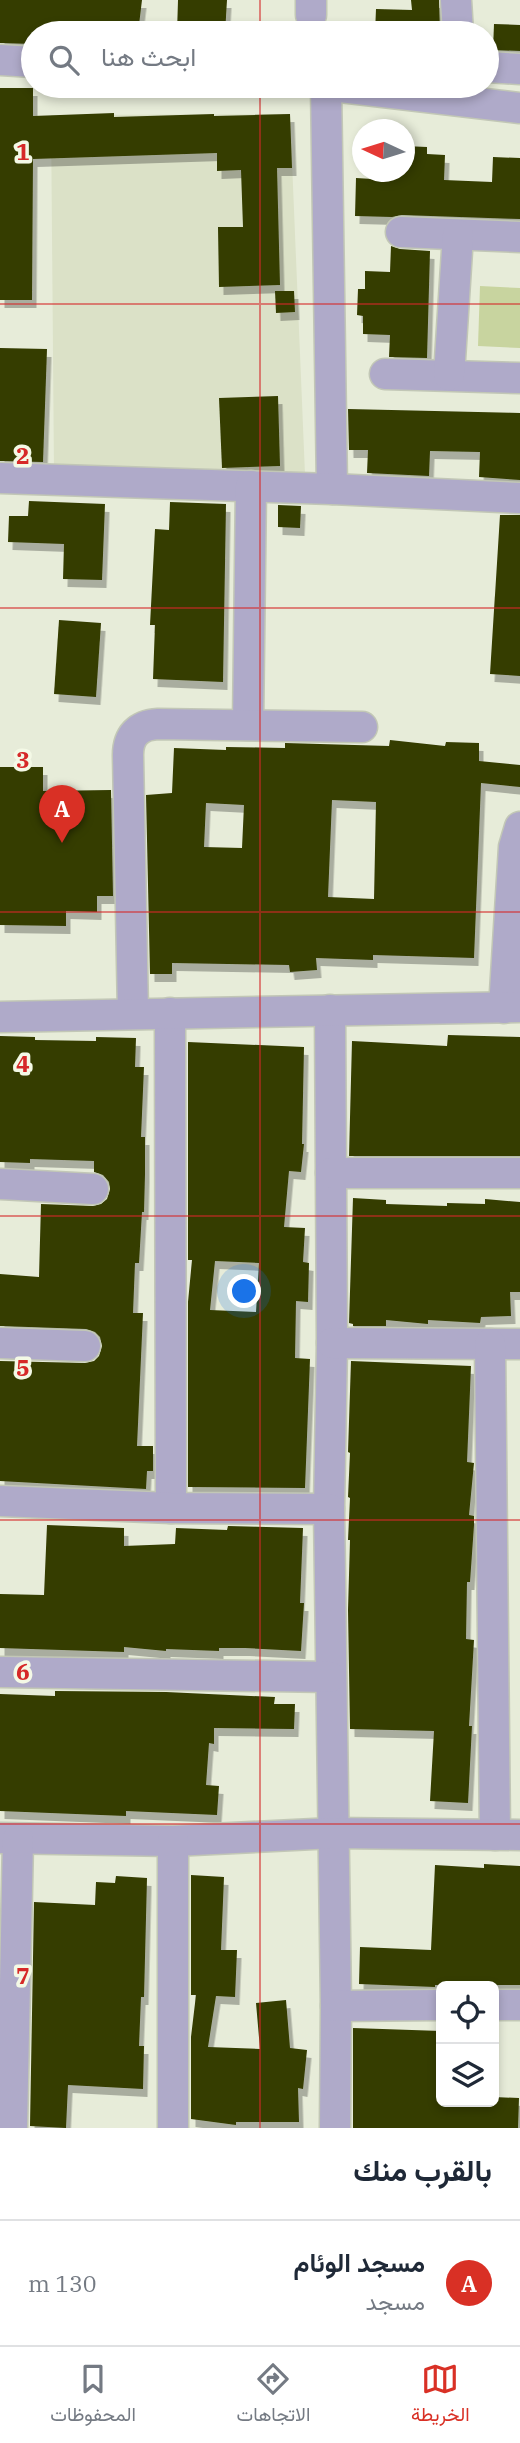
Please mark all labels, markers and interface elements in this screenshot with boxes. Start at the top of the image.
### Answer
search box [21,21,499,98]
text: ابحث هنا [101,39,196,73]
icon: search [45,41,83,79]
north arrow [352,119,415,182]
text: 1 [16,136,30,166]
text: 2 [16,440,30,470]
text: 3 [16,744,30,774]
pin: A [39,785,85,843]
text: 4 [16,1048,30,1078]
your location [227,1274,261,1308]
text: 5 [16,1352,30,1382]
text: 6 [16,1656,30,1686]
text: 7 [16,1960,30,1990]
map controls [436,1981,499,2107]
button: locate [436,1981,499,2044]
button: layers [436,2044,499,2107]
text: بالقرب منك [353,2150,492,2189]
text: مسجد الوئام [293,2245,425,2279]
text: 130 m [28,2268,97,2298]
text: A [461,2268,477,2298]
text: مسجد [365,2286,425,2316]
tab: المحفوظات [50,2360,136,2431]
tab: الاتجاهات [237,2360,310,2431]
tab: الخريطة [411,2360,470,2431]

